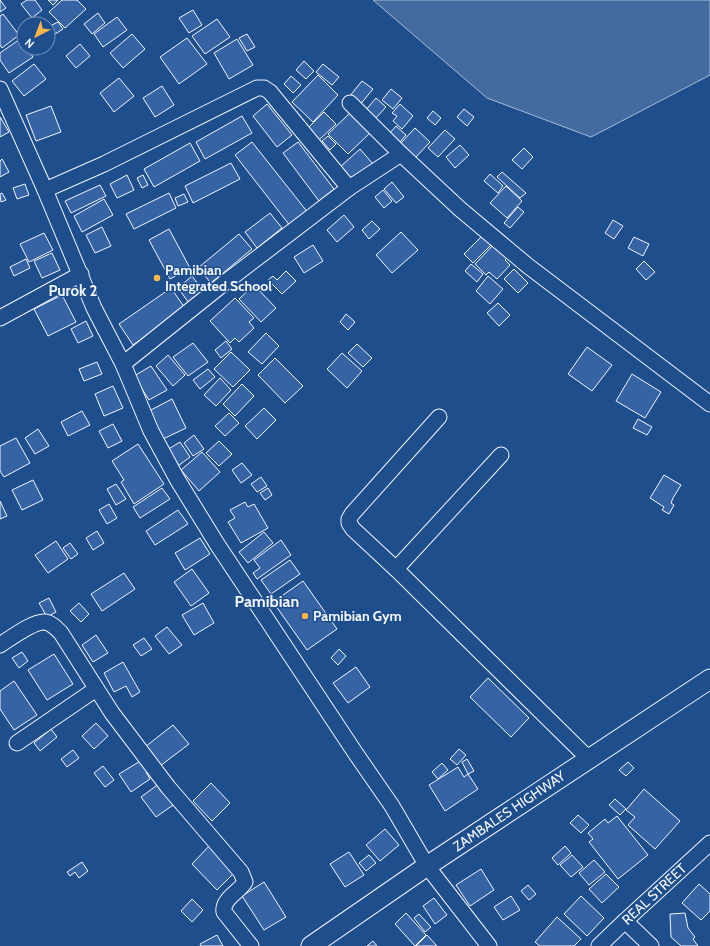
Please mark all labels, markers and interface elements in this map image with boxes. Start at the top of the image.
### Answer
north arrow [16,16,56,56]
text: N [22,36,37,51]
place label: Pamibian Integrated School [165,261,272,295]
marker: Pamibian Integrated School [152,273,162,283]
district label: Purok 2 [48,282,98,300]
district label: Pamibian [235,592,299,611]
place label: Pamibian Gym [313,607,402,625]
marker: Pamibian Gym [300,611,310,621]
street label: ZAMBALES HIGHWAY [449,766,570,855]
street label: REAL STREET [618,859,691,929]

